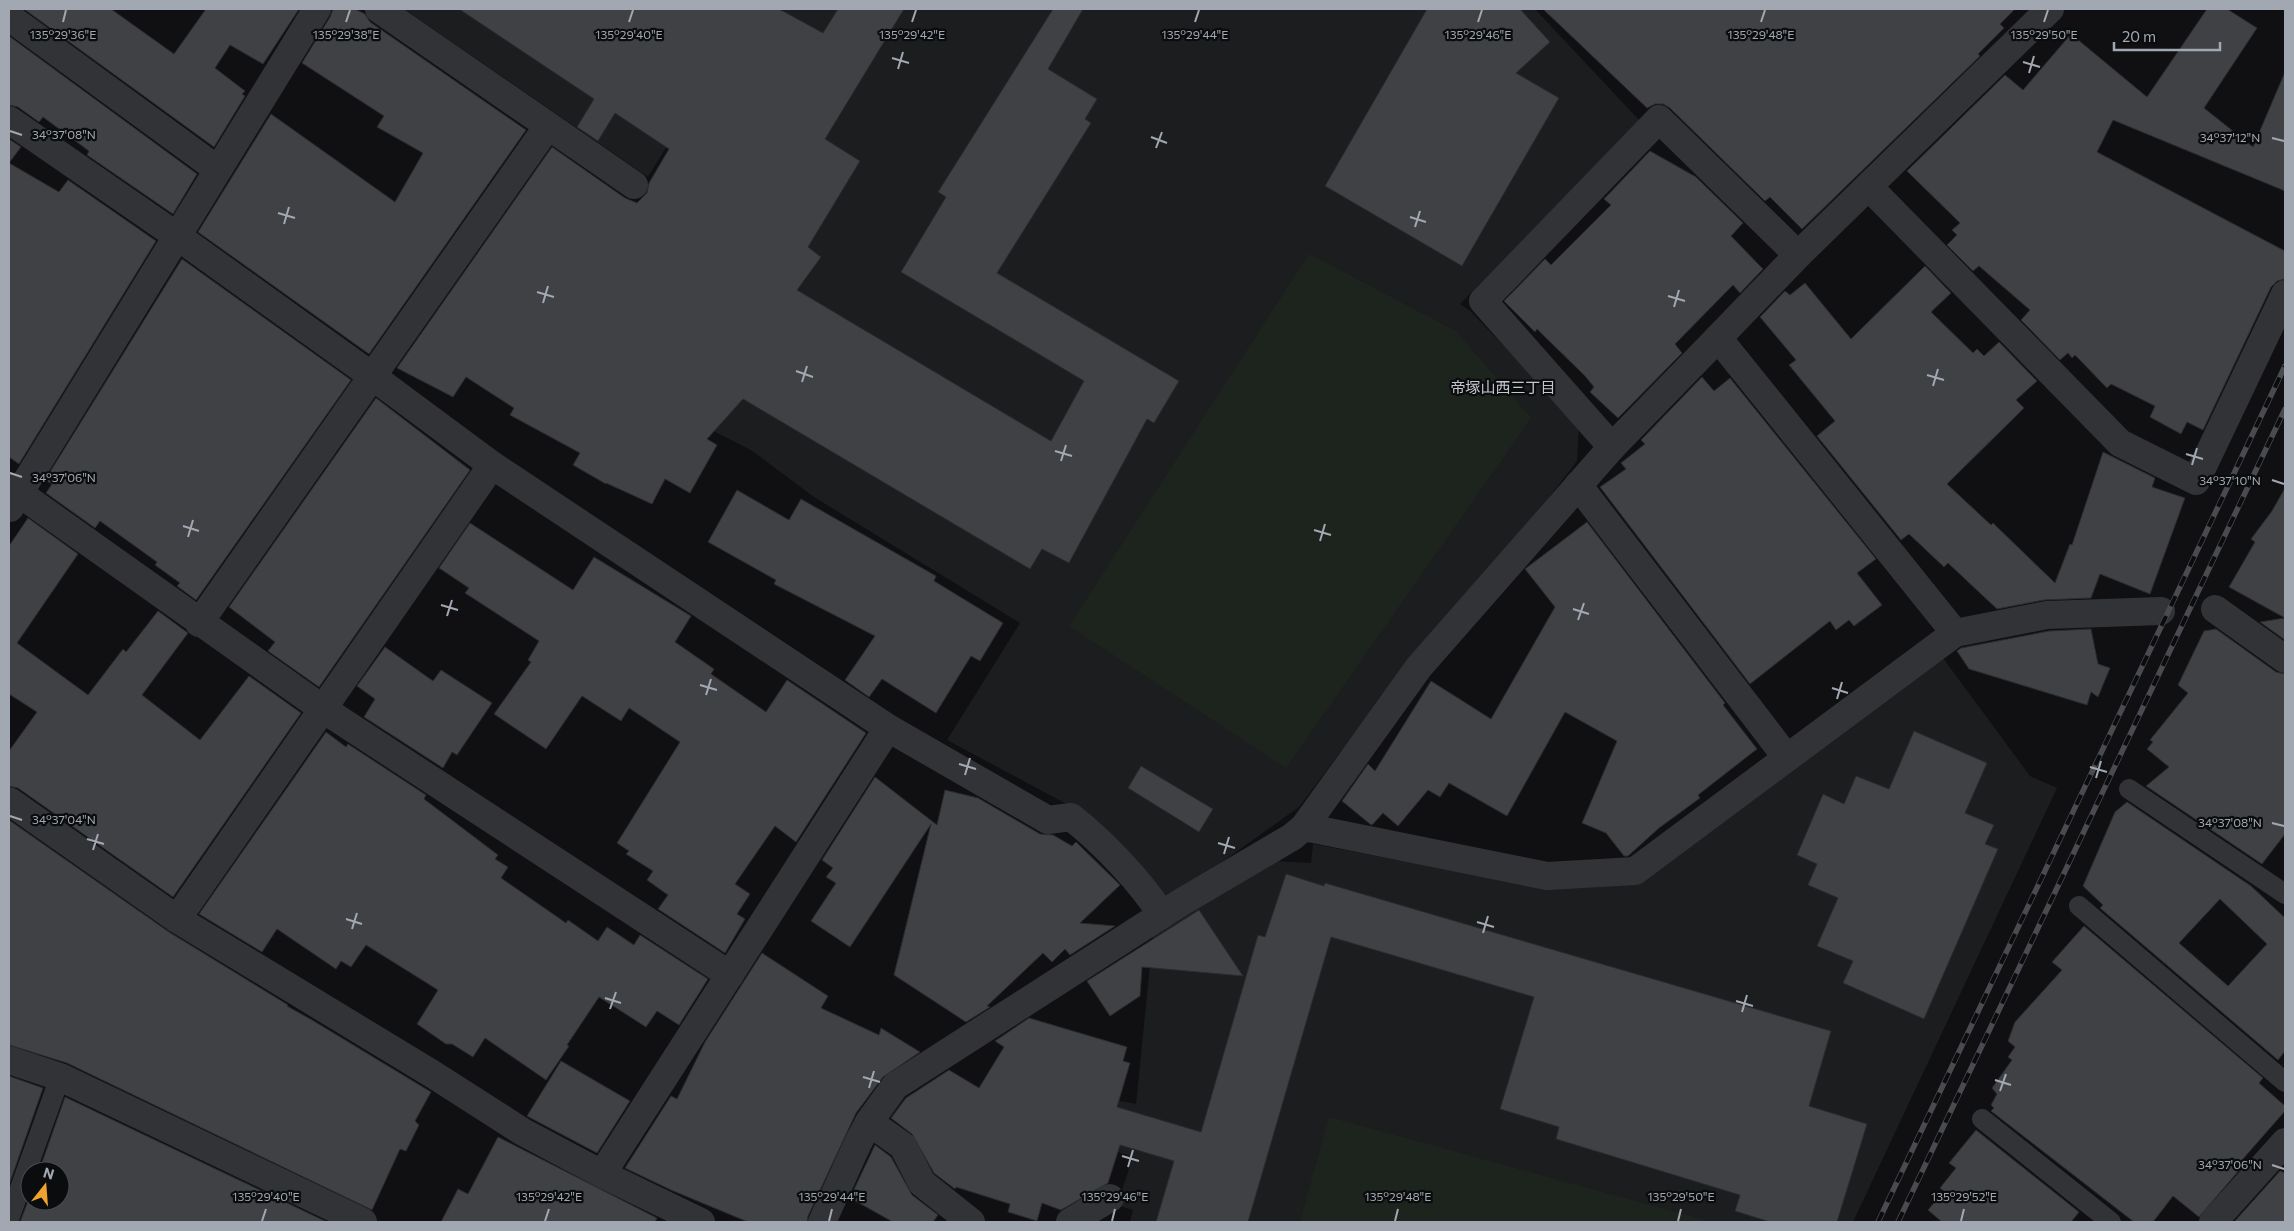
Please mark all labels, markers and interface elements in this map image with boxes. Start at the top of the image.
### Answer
scale bar [2114,20,2220,52]
text: 135°29'36"E [30,27,96,41]
text: 135°29'38"E [313,27,379,41]
text: 135°29'40"E [595,27,663,41]
text: 135°29'42"E [879,27,945,41]
text: 135°29'44"E [1162,27,1228,41]
text: 135°29'46"E [1445,27,1511,41]
text: 135°29'48"E [1728,27,1794,41]
text: 135°29'50"E [2010,27,2078,41]
text: 20 m [2122,27,2156,45]
text: 34°37'08"N [32,127,96,141]
text: 34°37'12"N [2200,130,2260,144]
district label: 帝塚山西三丁目 [1450,378,1556,396]
text: 34°37'06"N [32,470,96,484]
text: 34°37'10"N [2199,473,2261,487]
text: 34°37'04"N [32,812,96,826]
text: 34°37'08"N [2198,815,2262,829]
text: 34°37'06"N [2198,1157,2262,1171]
north arrow [20,1161,70,1211]
text: N [41,1163,56,1183]
text: 135°29'40"E [232,1189,300,1203]
text: 135°29'42"E [516,1189,582,1203]
text: 135°29'44"E [799,1189,865,1203]
text: 135°29'46"E [1082,1189,1148,1203]
text: 135°29'48"E [1365,1189,1431,1203]
text: 135°29'50"E [1647,1189,1715,1203]
text: 135°29'52"E [1931,1189,1997,1203]

